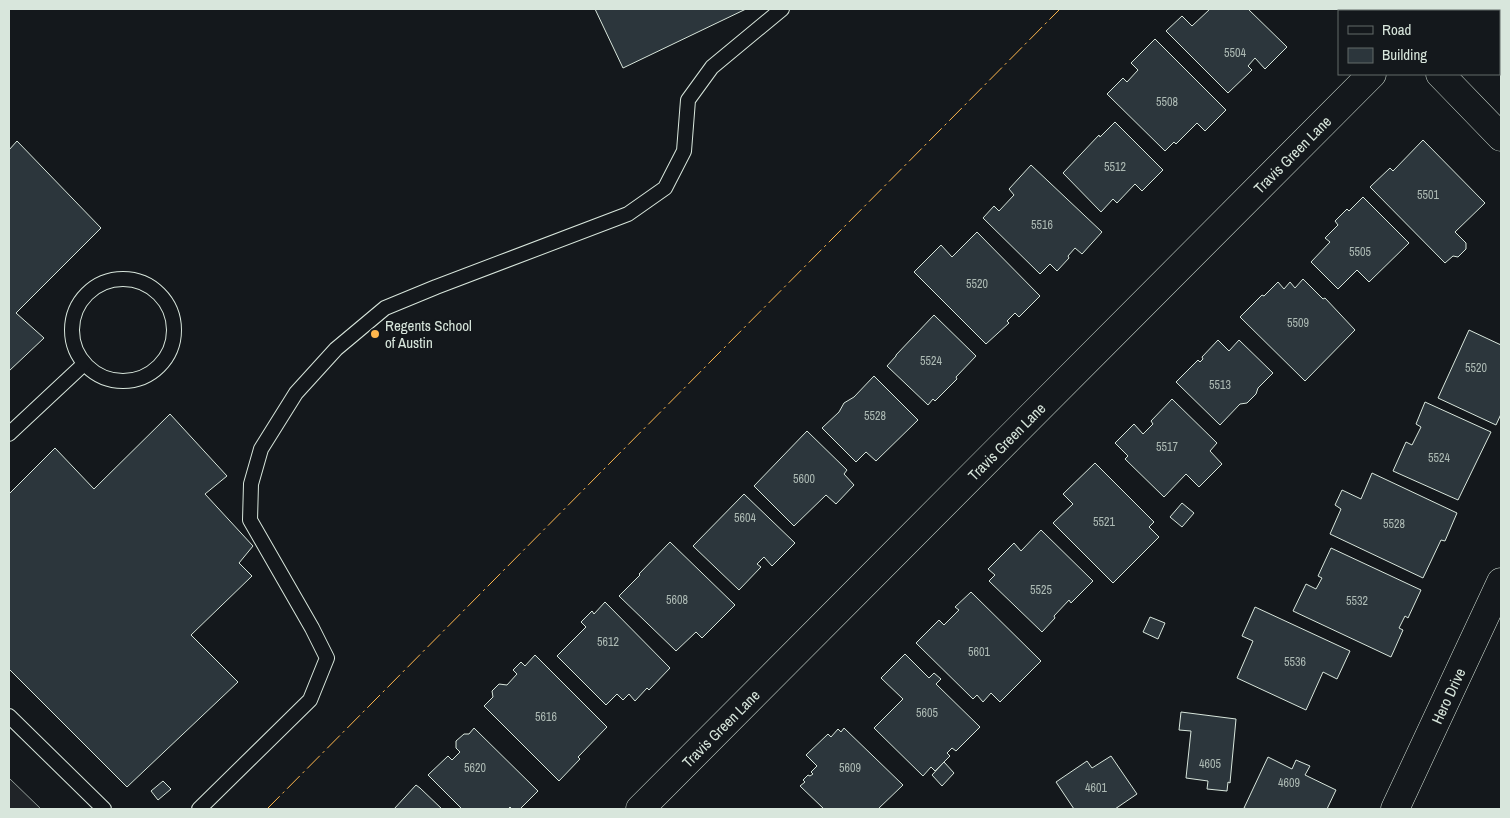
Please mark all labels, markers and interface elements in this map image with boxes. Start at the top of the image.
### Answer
legend [1338,10,1500,75]
text: Road [1382,19,1411,40]
text: Building [1382,44,1427,65]
house number: 5504 [1224,45,1246,61]
house number: 5508 [1156,94,1178,110]
street label: Travis Green Lane [1249,111,1336,198]
house number: 5512 [1104,159,1126,175]
house number: 5501 [1417,187,1439,203]
house number: 5516 [1031,217,1053,233]
house number: 5505 [1349,244,1371,260]
house number: 5520 [966,276,988,292]
place label: Regents School of Austin [385,315,472,353]
house number: 5509 [1287,315,1309,331]
marker: Regents School of Austin [369,328,381,340]
house number: 5524 [920,353,942,369]
house number: 5520 [1465,360,1487,376]
house number: 5513 [1209,377,1231,393]
street label: Travis Green Lane [963,398,1050,485]
house number: 5528 [864,408,886,424]
house number: 5517 [1156,439,1178,455]
house number: 5524 [1428,450,1450,466]
house number: 5600 [793,471,815,487]
house number: 5604 [734,510,756,526]
house number: 5521 [1093,514,1115,530]
house number: 5528 [1383,516,1405,532]
house number: 5525 [1030,582,1052,598]
house number: 5608 [666,592,688,608]
house number: 5532 [1346,593,1368,609]
house number: 5612 [597,634,619,650]
house number: 5601 [968,644,990,660]
house number: 5536 [1284,654,1306,670]
street label: Hero Drive [1426,664,1470,727]
street label: Travis Green Lane [677,684,764,772]
house number: 5605 [916,705,938,721]
house number: 5616 [535,709,557,725]
house number: 4605 [1199,756,1221,772]
house number: 5620 [464,760,486,776]
house number: 5609 [839,760,861,776]
house number: 4609 [1278,775,1300,791]
house number: 4601 [1085,780,1107,796]

